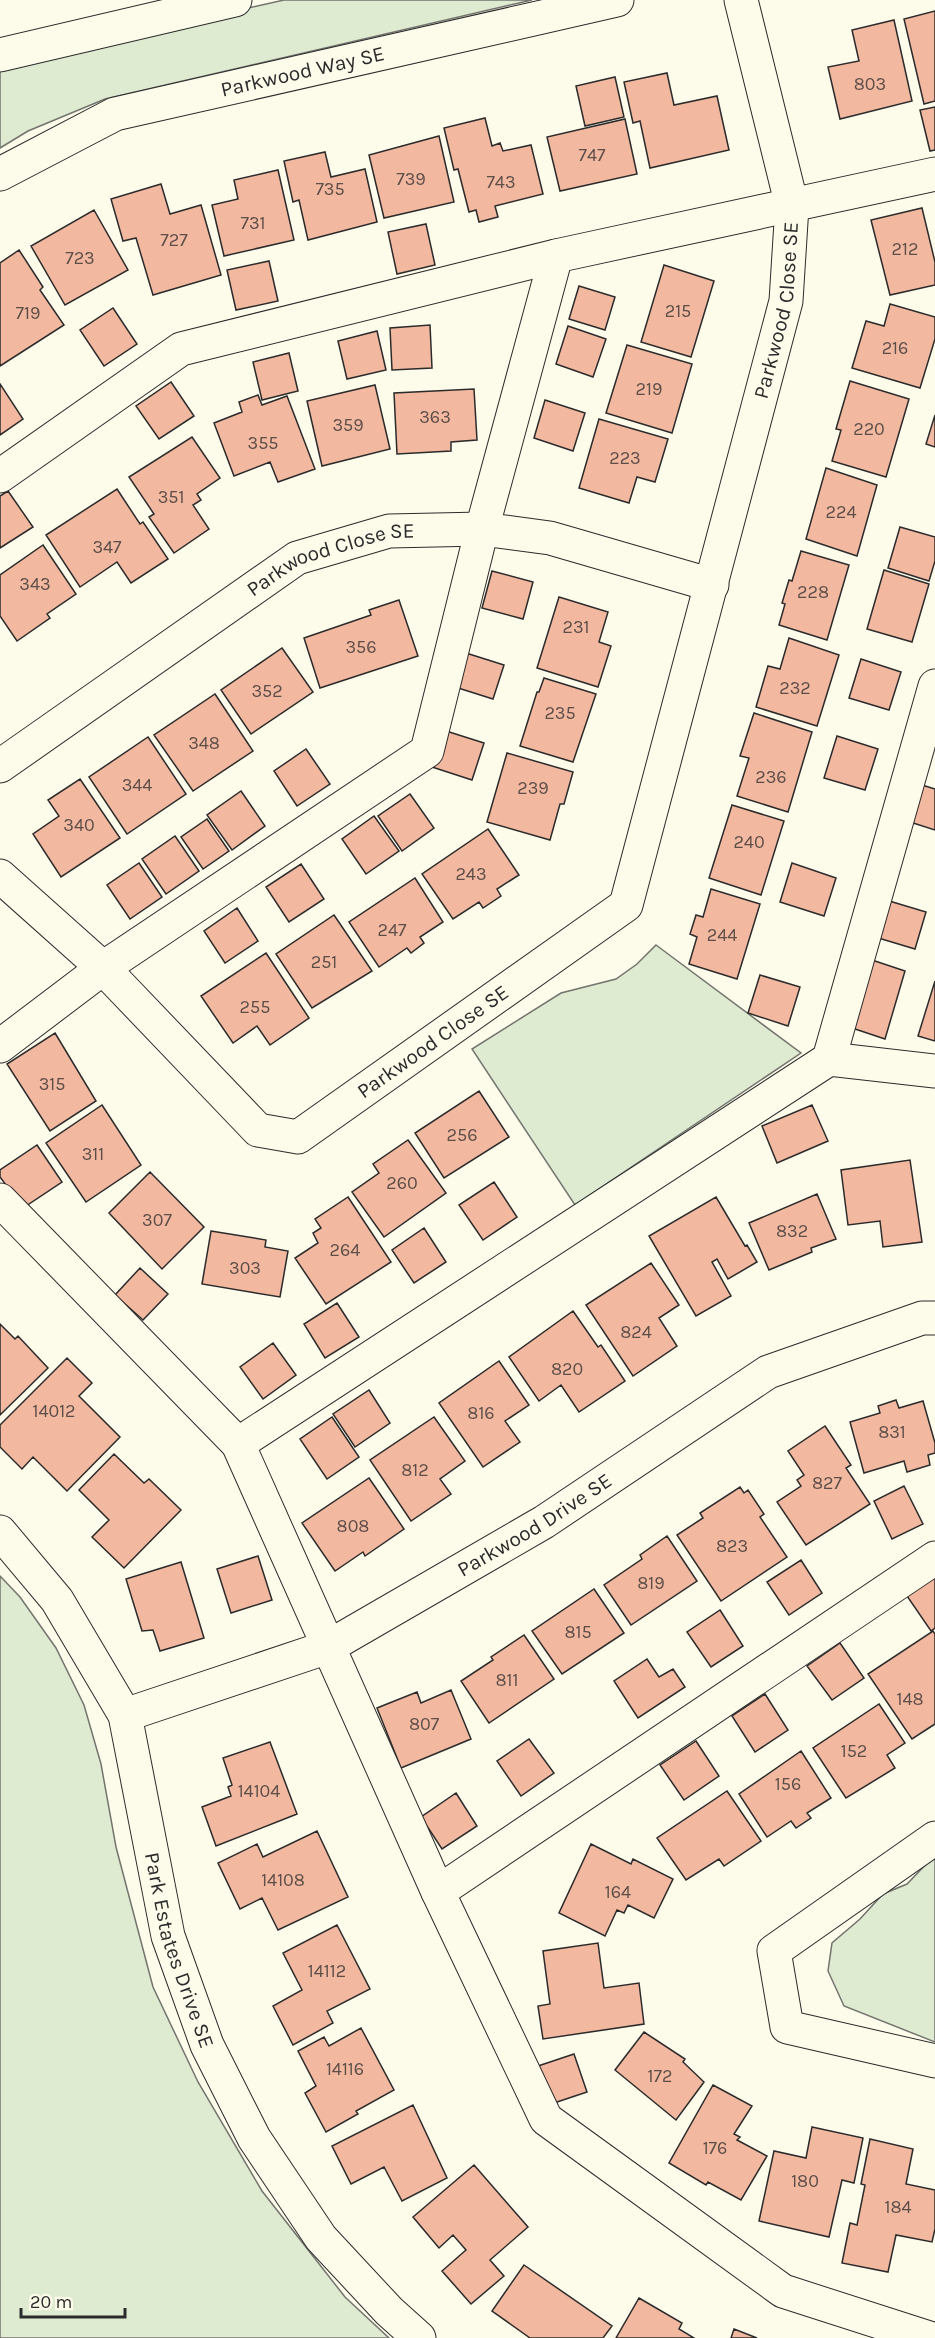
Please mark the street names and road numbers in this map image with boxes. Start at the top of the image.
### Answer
street label: Parkwood Way SE [218,41,387,102]
street label: Parkwood Close SE [749,221,803,401]
street label: Parkwood Close SE [242,518,415,601]
street label: Parkwood Close SE [352,980,513,1103]
street label: Parkwood Drive SE [453,1468,616,1582]
street label: Park Estates Drive SE [140,1850,219,2051]

